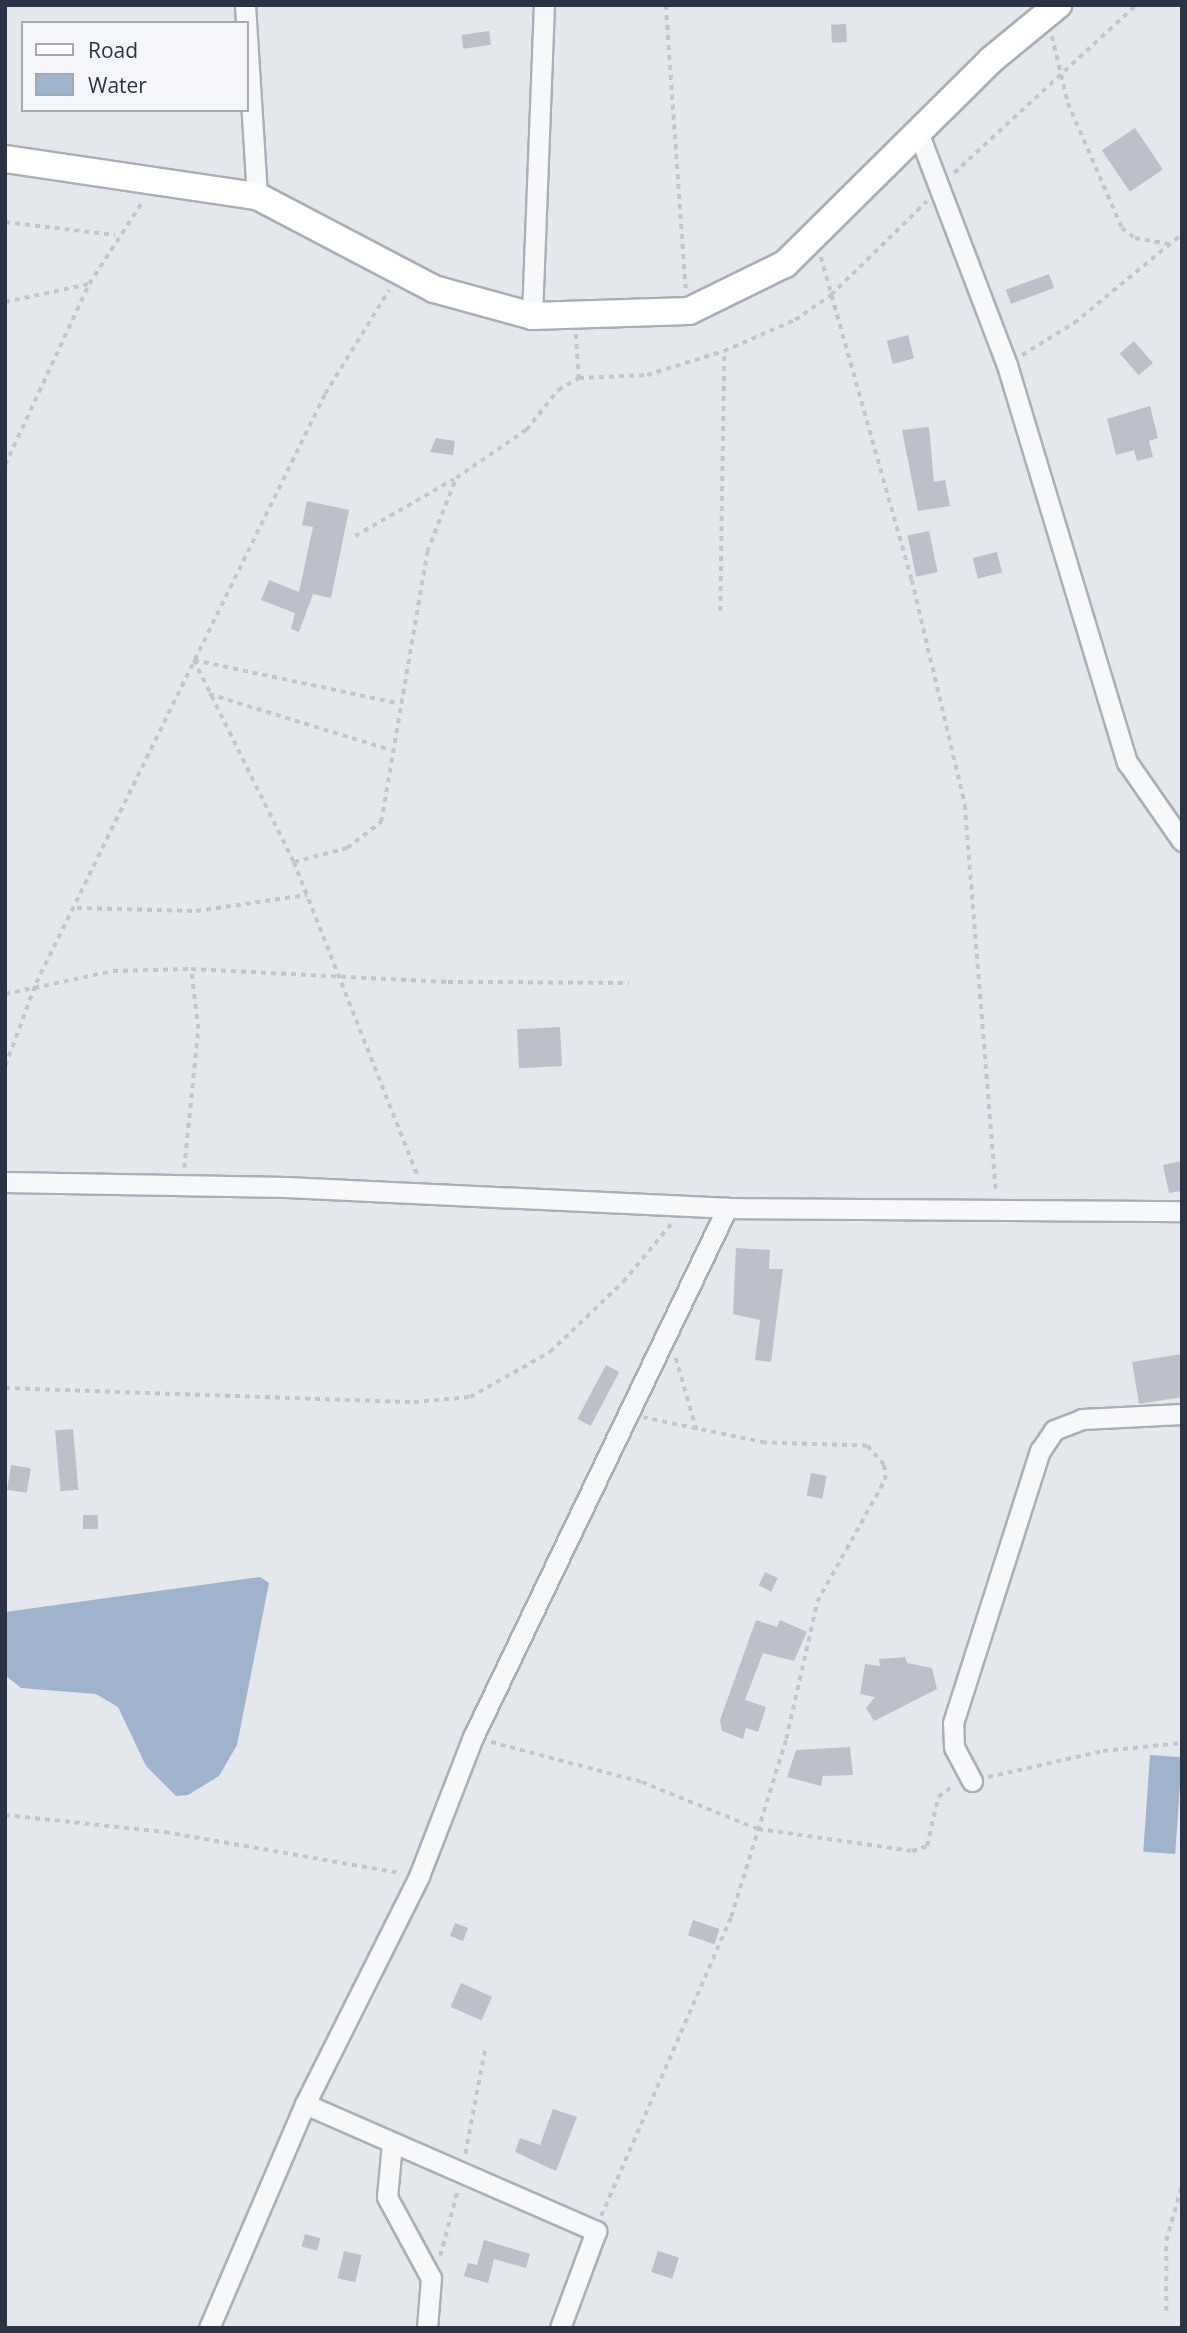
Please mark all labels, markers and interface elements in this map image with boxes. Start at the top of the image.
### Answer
legend [21,21,248,112]
text: Road [88,36,138,64]
text: Water [88,71,147,99]

